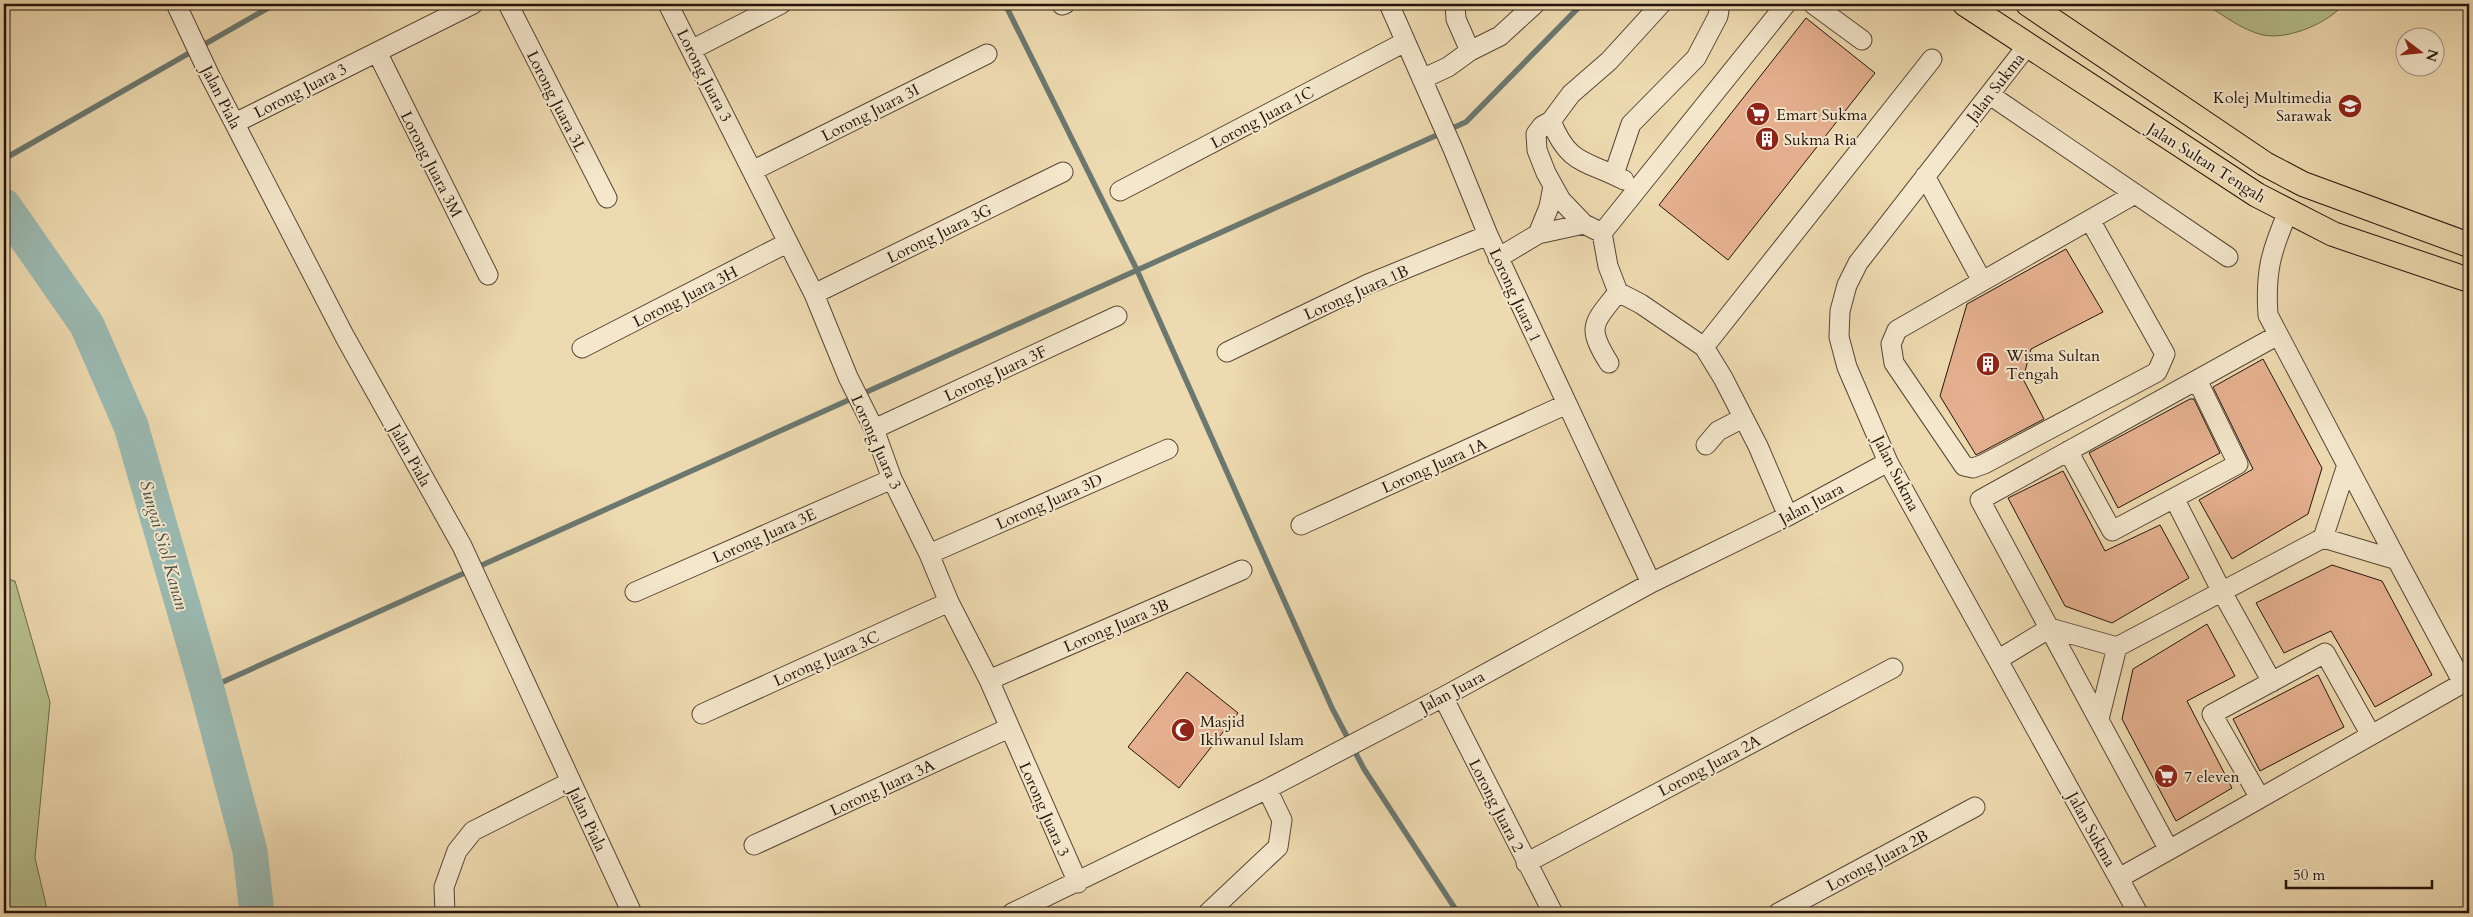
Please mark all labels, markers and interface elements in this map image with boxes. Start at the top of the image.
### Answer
street label: Lorong Juara 3 [671,25,737,126]
north arrow [2396,28,2446,78]
street label: Lorong Juara 3L [521,47,591,156]
text: N [2421,47,2443,64]
street label: Jalan Sukma [1960,48,2030,128]
street label: Lorong Juara 3 [250,58,351,124]
street label: Jalan Piala [195,60,247,133]
street label: Lorong Juara 3I [818,79,923,147]
street label: Lorong Juara 1C [1207,81,1318,154]
place label: Kolej Multimedia Sarawak [2213,87,2332,127]
school or university icon: Kolej Multimedia Sarawak [2337,93,2363,119]
supermarket icon: Emart Sukma [1745,101,1771,127]
place label: Emart Sukma [1776,104,1867,126]
street label: Lorong Juara 3M [395,108,467,221]
street label: Jalan Sultan Tengah [2141,117,2270,208]
building icon: Sukma Ria [1754,126,1780,152]
place label: Sukma Ria [1784,129,1857,151]
street label: Lorong Juara 3G [883,199,996,269]
street label: Lorong Juara 1 [1484,245,1547,346]
street label: Lorong Juara 1B [1301,260,1412,326]
street label: Lorong Juara 3H [629,261,742,333]
street label: Lorong Juara 3F [941,341,1050,407]
place label: Wisma Sultan Tengah [2005,345,2100,385]
building icon: Wisma Sultan Tengah [1975,351,2001,377]
street label: Lorong Juara 3 [845,392,907,493]
street label: Jalan Piala [383,418,436,491]
street label: Jalan Sukma [1867,430,1925,515]
street label: Lorong Juara 1A [1378,433,1491,499]
street label: Lorong Juara 3D [993,469,1106,535]
water label: Sungai Siol Kanan [133,477,194,613]
street label: Jalan Juara [1773,478,1848,531]
street label: Lorong Juara 3E [709,503,820,569]
street label: Lorong Juara 3B [1060,594,1173,658]
street label: Lorong Juara 3C [770,626,883,692]
street label: Jalan Juara [1414,666,1489,719]
place label: Masjid Ikhwanul Islam [1200,711,1305,751]
mosque icon: Masjid Ikhwanul Islam [1170,717,1196,743]
street label: Lorong Juara 2A [1654,729,1765,802]
street label: Lorong Juara 3A [827,754,939,822]
street label: Lorong Juara 2 [1463,755,1529,856]
street label: Lorong Juara 3 [1013,759,1075,860]
supermarket icon: 7 eleven [2153,763,2179,789]
place label: 7 eleven [2184,766,2240,788]
street label: Jalan Piala [562,782,612,855]
street label: Jalan Sukma [2061,786,2121,871]
street label: Lorong Juara 2B [1823,825,1932,897]
scale bar [2286,857,2432,889]
text: 50 m [2293,865,2325,885]

